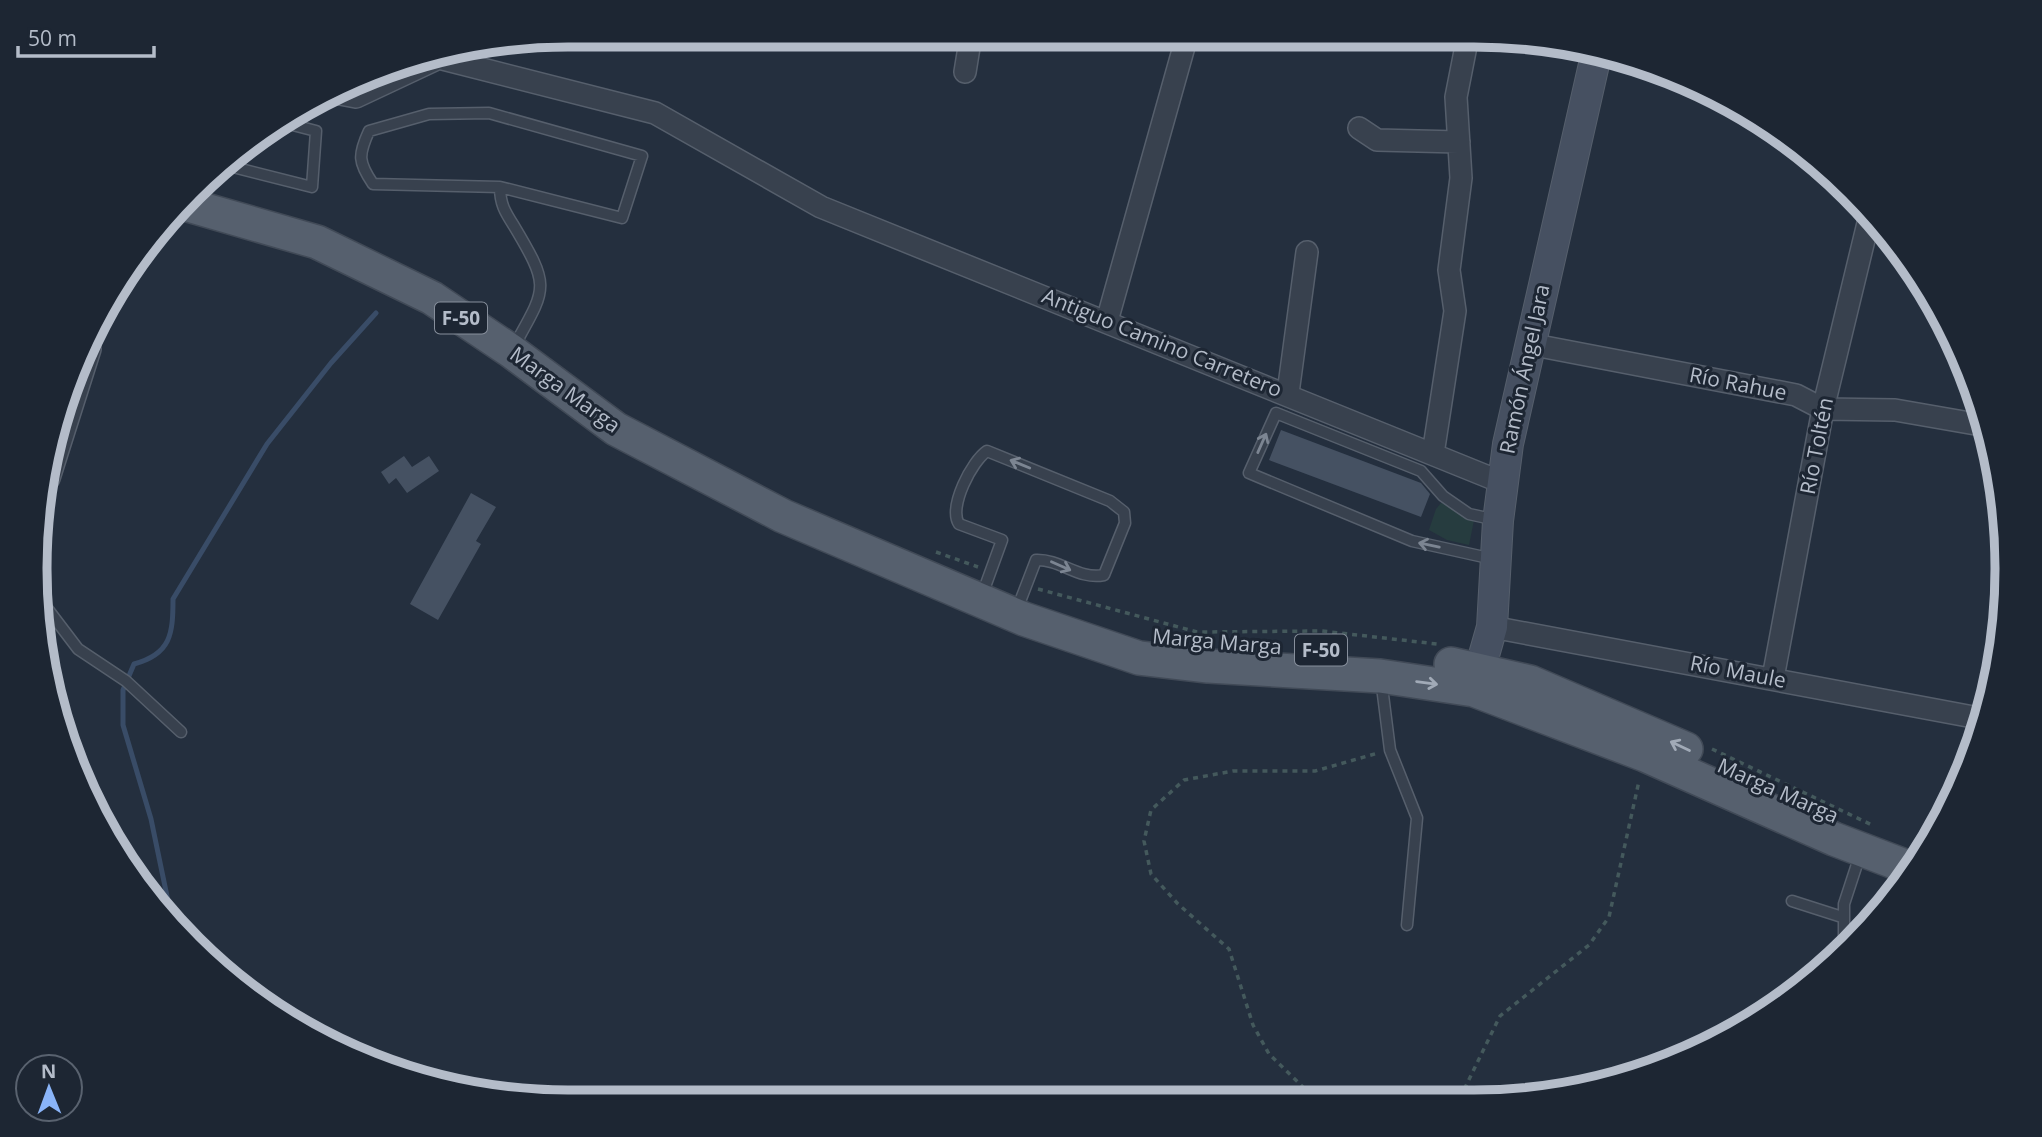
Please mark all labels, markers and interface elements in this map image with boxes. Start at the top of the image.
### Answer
scale bar [18,14,154,58]
text: 50 m [28,24,77,52]
street label: Antiguo Camino Carretero [1038,281,1286,403]
street label: Ramón Ángel Jara [1492,281,1556,456]
road number: F-50 [435,302,487,334]
street label: Marga Marga [505,340,626,439]
street label: Río Rahue [1687,360,1789,406]
street label: Río Toltén [1793,395,1839,497]
one-way arrow [1256,433,1270,454]
one-way arrow [1010,457,1031,470]
one-way arrow [1418,538,1441,551]
one-way arrow [1050,560,1071,573]
street label: Marga Marga [1151,621,1283,661]
road number: F-50 [1295,635,1347,666]
street label: Río Maule [1688,648,1788,694]
one-way arrow [1415,677,1438,690]
one-way arrow [1670,739,1691,752]
street label: Marga Marga [1713,751,1843,829]
north arrow [14,1053,84,1123]
text: N [41,1058,57,1084]

